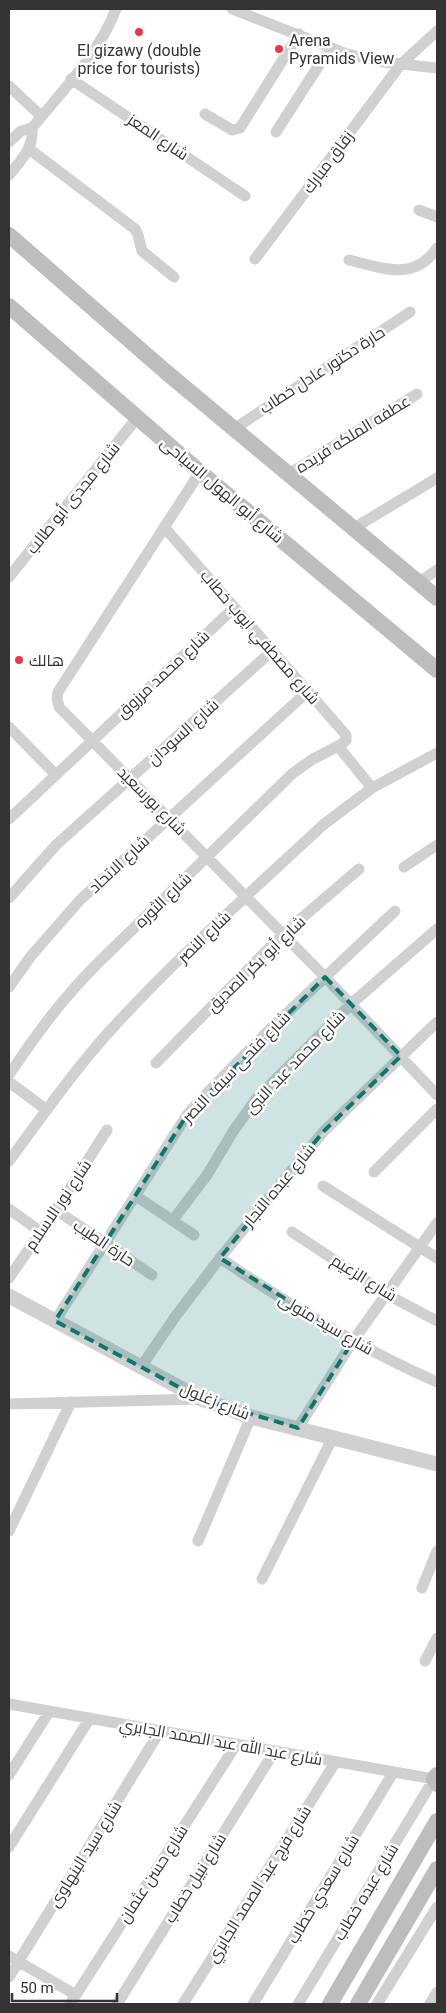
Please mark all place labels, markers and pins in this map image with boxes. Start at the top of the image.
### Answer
marker: El gizawy (double price for tourists) [133,26,145,38]
place label: Arena Pyramids View [289,31,394,68]
place label: El gizawy (double price for tourists) [77,41,201,78]
marker: Arena Pyramids View [273,43,285,55]
place label: هالك [29,651,64,670]
marker: هالك [13,654,25,666]

